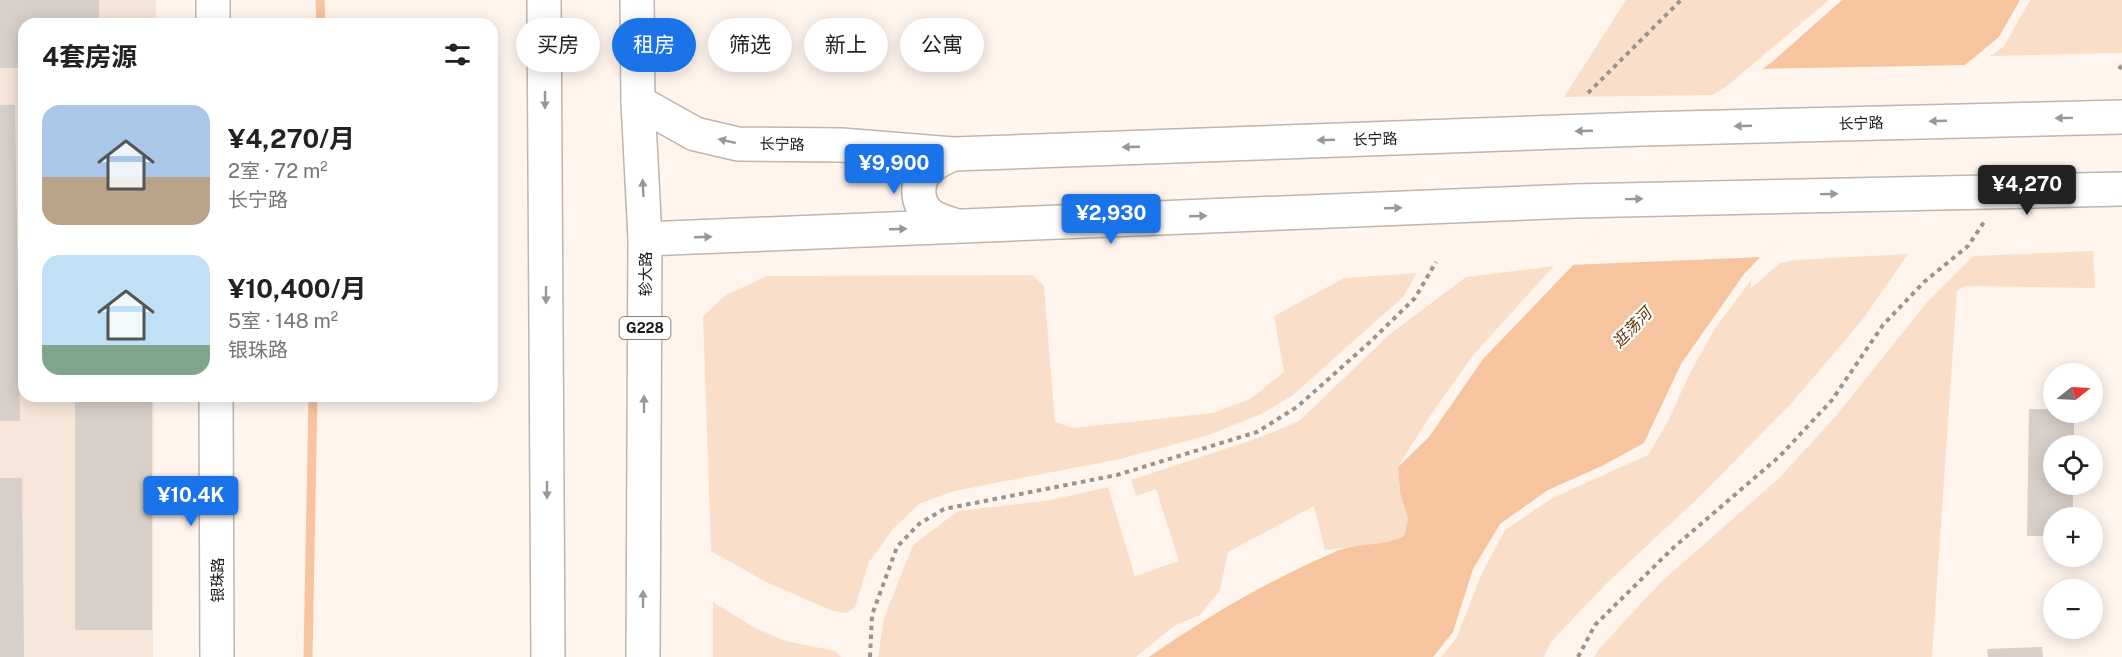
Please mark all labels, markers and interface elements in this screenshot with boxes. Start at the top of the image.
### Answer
chip: 买房 [516,18,600,72]
chip: 租房 [612,18,696,72]
chip: 筛选 [708,18,792,72]
chip: 新上 [804,18,888,72]
chip: 公寓 [900,18,984,72]
icon: filters [441,38,474,71]
text: 4套房源 [42,41,137,72]
one-way arrow [540,91,550,110]
one-way arrow [2054,113,2073,123]
street label: 长宁路 [1838,114,1884,132]
one-way arrow [1928,116,1947,126]
one-way arrow [1734,122,1753,131]
text: ¥4,270/月 [228,123,355,154]
one-way arrow [1574,127,1593,136]
icon: home [90,129,162,201]
street label: 长宁路 [1352,130,1398,148]
street label: 长宁路 [759,135,805,153]
one-way arrow [717,136,736,145]
one-way arrow [1317,136,1336,145]
one-way arrow [1122,143,1141,152]
pin: ¥9,900 [845,144,943,195]
text: ¥9,900 [859,151,929,175]
text: 2室 · 72 m² [228,159,328,183]
pin: ¥4,270 [1978,165,2076,216]
text: ¥4,270 [1992,172,2062,196]
one-way arrow [638,178,647,197]
text: 长宁路 [228,188,288,212]
one-way arrow [1819,190,1838,199]
pin: ¥2,930 [1062,194,1160,245]
one-way arrow [1624,195,1643,204]
text: ¥2,930 [1076,201,1146,225]
one-way arrow [1383,204,1402,213]
one-way arrow [1189,212,1208,221]
one-way arrow [889,224,908,233]
one-way arrow [694,232,713,241]
street label: 轸大路 [637,251,654,297]
text: ¥10,400/月 [228,273,367,304]
icon: home [90,279,162,351]
one-way arrow [541,286,551,305]
water label: 逛荡河 [1608,302,1658,352]
text: 5室 · 148 m² [228,309,338,333]
road number: G228 [620,317,670,339]
text: 银珠路 [228,338,288,362]
north arrow [2043,363,2103,423]
map controls [2043,363,2103,639]
one-way arrow [639,394,649,413]
button: locate [2043,435,2103,495]
pin: ¥10.4K [142,476,240,527]
one-way arrow [542,481,552,500]
text: ¥10.4K [157,483,225,507]
button: + [2043,507,2103,567]
street label: 银珠路 [209,557,226,603]
button: − [2043,579,2103,639]
one-way arrow [638,589,648,608]

